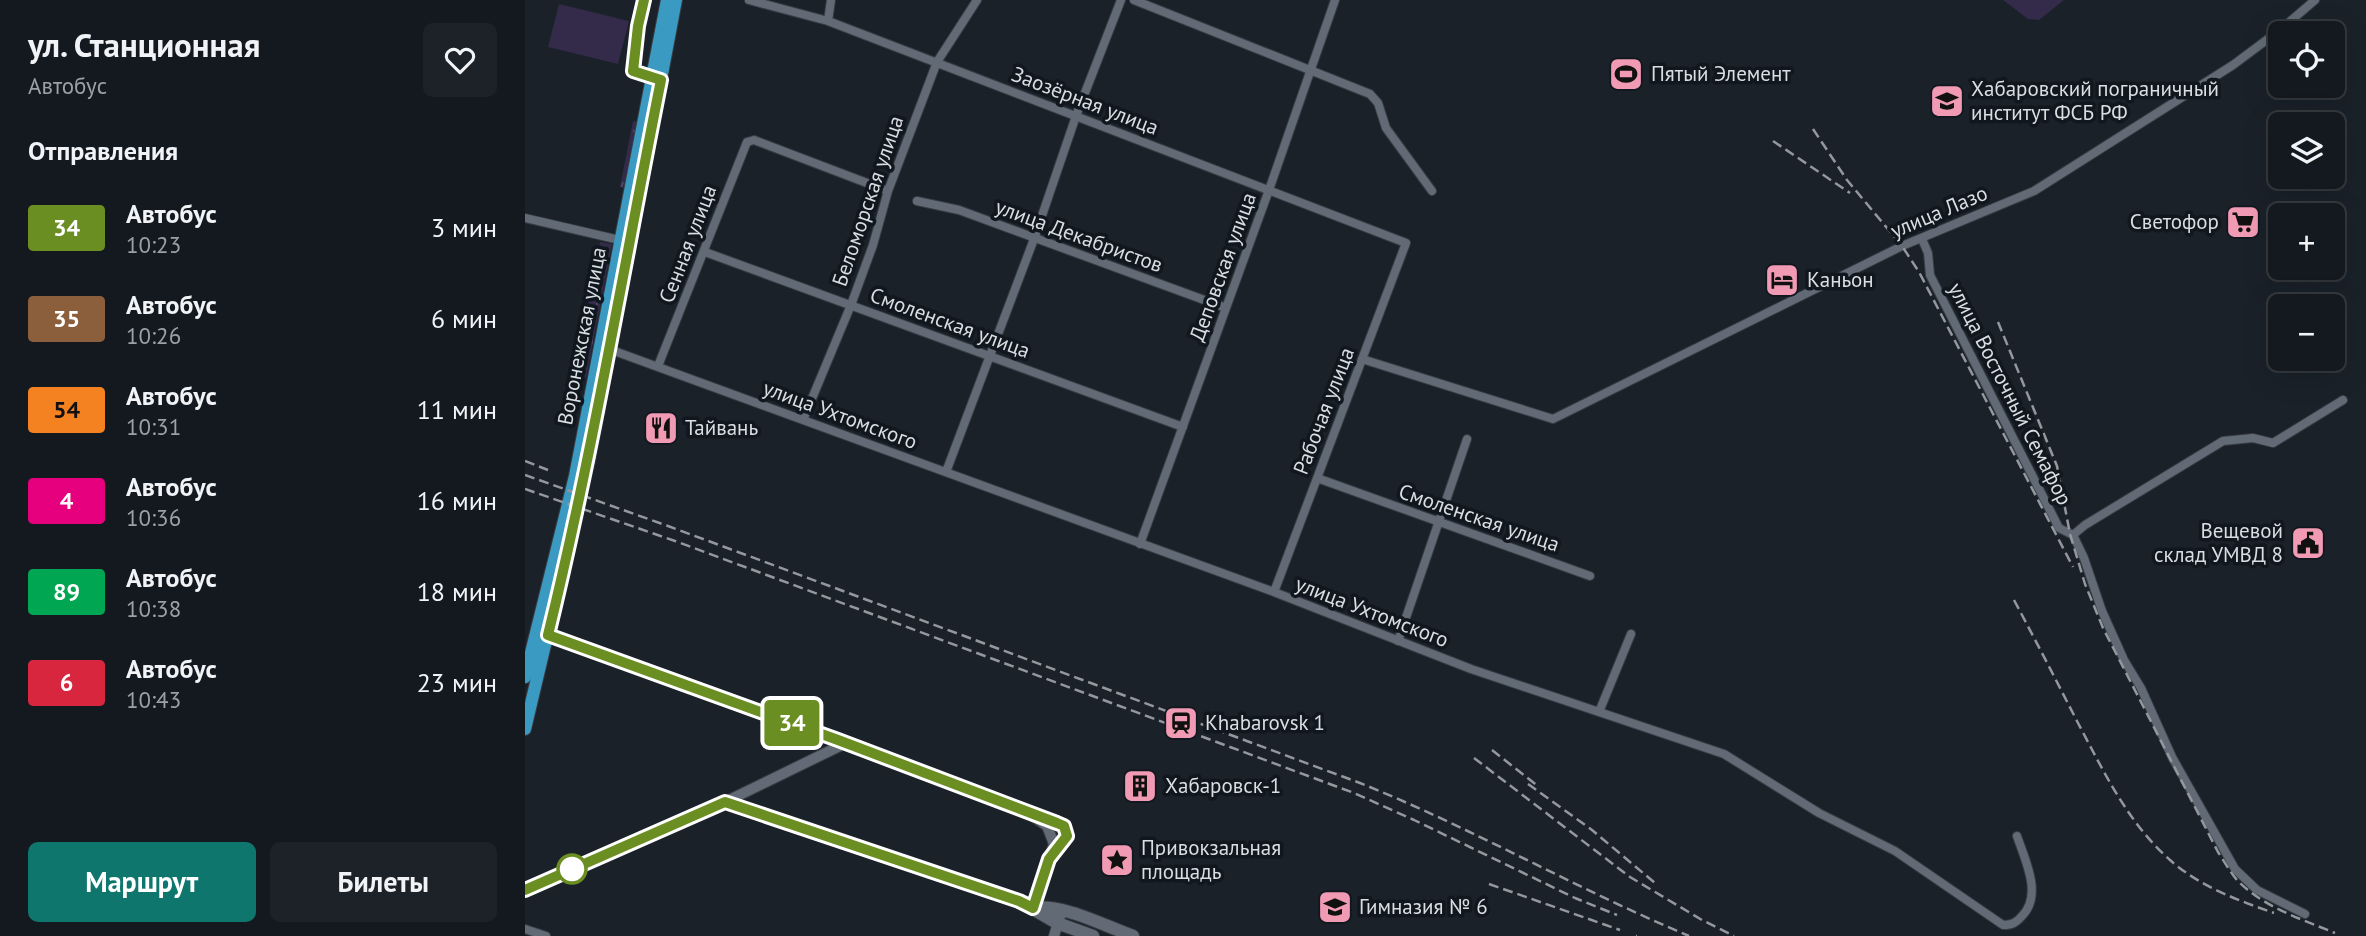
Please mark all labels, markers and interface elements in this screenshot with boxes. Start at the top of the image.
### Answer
map controls [2268,21,2345,371]
button: locate [2268,21,2345,98]
text: ул. Станционная [28,23,260,66]
button: heart [423,23,497,97]
sports icon: Пятый Элемент [1607,55,1645,93]
street label: Заозёрная улица [1008,60,1162,141]
place label: Пятый Элемент [1651,60,1791,87]
text: Автобус [28,71,107,100]
place label: Хабаровский пограничный институт ФСБ РФ [1971,75,2219,126]
school or university icon: Хабаровский пограничный институт ФСБ РФ [1928,82,1966,120]
street label: Беломорская улица [826,112,909,290]
button: layers [2268,112,2345,189]
text: Отправления [28,134,178,167]
street label: улица Лазо [1886,179,1991,244]
street label: Сенная улица [653,181,722,307]
street label: Деповская улица [1183,189,1262,345]
street label: улица Декабристов [992,193,1167,278]
text: Автобус [126,197,217,230]
supermarket icon: Светофор [2224,203,2262,241]
button: + [2268,203,2345,280]
place label: Светофор [2130,208,2219,235]
text: 3 мин [431,211,497,244]
text: 34 [53,212,80,243]
text: 10:23 [126,230,181,259]
street label: Воронежская улица [551,245,612,427]
hotel icon: Каньон [1763,261,1801,299]
place label: Каньон [1807,266,1874,293]
street label: улица Восточный Семафор [1942,278,2078,510]
street label: Смоленская улица [867,281,1034,364]
text: Автобус [126,288,217,321]
button: − [2268,294,2345,371]
text: 6 мин [431,302,497,335]
text: 35 [53,303,80,334]
text: 10:26 [126,321,181,350]
street label: Рабочая улица [1287,344,1360,478]
street label: улица Ухтомского [759,374,921,455]
text: Автобус [126,379,217,412]
text: 11 мин [417,393,497,426]
text: 54 [53,394,80,425]
restaurant icon: Тайвань [642,409,680,447]
text: 10:31 [126,412,181,441]
place label: Тайвань [685,414,758,441]
text: Автобус [126,470,217,503]
street label: Смоленская улица [1395,477,1563,558]
text: 16 мин [417,484,497,517]
text: 4 [60,485,73,516]
text: 10:36 [126,503,181,532]
place label: Вещевой склад УМВД 8 [2154,517,2283,568]
public building icon: Вещевой склад УМВД 8 [2289,524,2327,562]
text: Автобус [126,561,217,594]
street label: улица Ухтомского [1292,570,1453,653]
text: 18 мин [417,575,497,608]
text: 89 [53,576,80,607]
text: 10:38 [126,594,181,623]
text: Автобус [126,652,217,685]
text: 23 мин [417,666,497,699]
text: 6 [60,667,73,698]
text: 10:43 [126,685,181,714]
line badge: 34 [761,700,823,746]
station icon: Khabarovsk 1 [1162,704,1200,742]
text: 34 [778,707,806,738]
place label: Khabarovsk 1 [1205,709,1325,736]
building icon: Хабаровск-1 [1121,767,1159,805]
place label: Хабаровск-1 [1165,772,1281,799]
place label: Привокзальная площадь [1141,834,1281,885]
place icon: Привокзальная площадь [1098,841,1136,879]
button: Маршрут [28,842,256,922]
button: Билеты [270,842,497,922]
unlabelled marker [557,854,587,884]
school or university icon: Гимназия № 6 [1316,888,1354,926]
place label: Гимназия № 6 [1359,893,1488,920]

